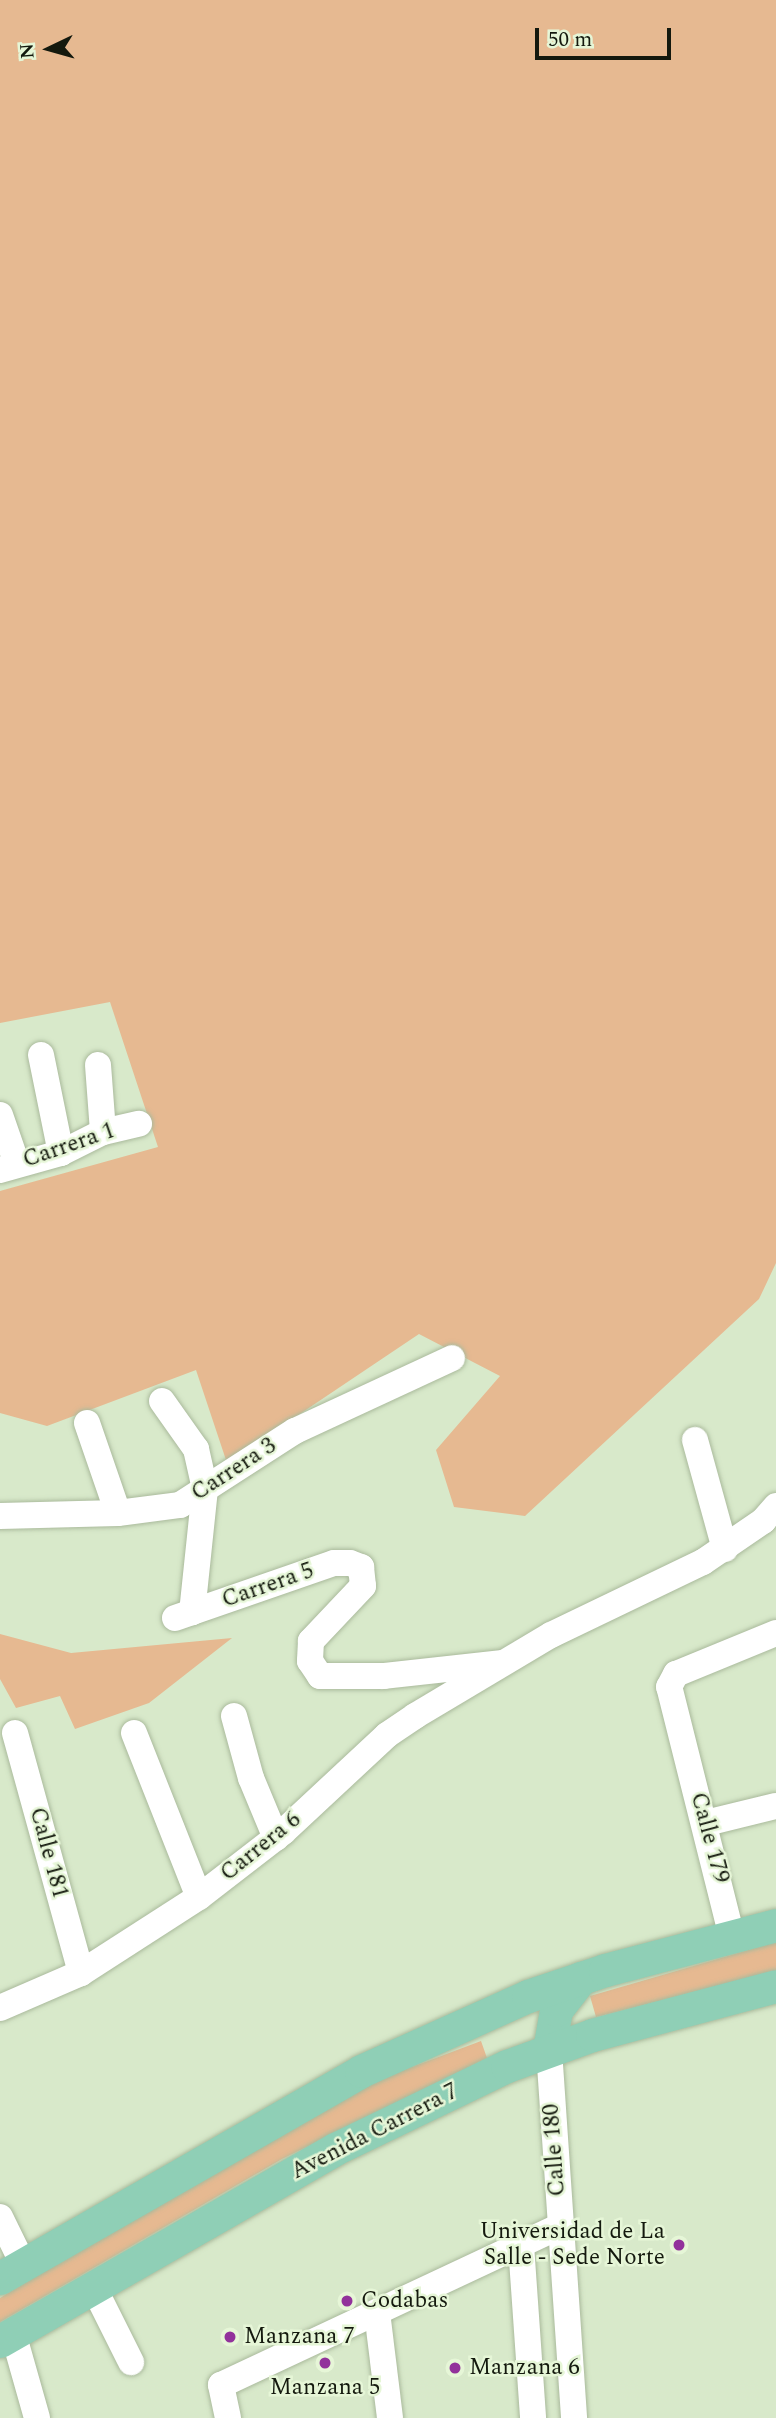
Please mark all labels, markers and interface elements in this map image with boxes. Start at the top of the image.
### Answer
north arrow [14,14,84,84]
scale bar [538,14,674,58]
text: 50 m [548,24,592,56]
text: N [12,42,43,60]
street label: Carrera 1 [20,1117,118,1175]
street label: Carrera 3 [187,1433,281,1507]
street label: Carrera 5 [219,1557,317,1615]
street label: Calle 179 [684,1790,734,1886]
street label: Calle 181 [23,1805,73,1901]
street label: Carrera 6 [215,1806,307,1888]
street label: Avenida Carrera 7 [287,2078,463,2186]
street label: Calle 180 [538,2103,572,2197]
place label: Universidad de La Salle - Sede Norte [480,2218,665,2272]
marker: Universidad de La Salle - Sede Norte [671,2237,687,2253]
place label: Codabas [361,2287,448,2315]
marker: Codabas [339,2293,355,2309]
place label: Manzana 7 [244,2323,355,2351]
marker: Manzana 7 [222,2329,238,2345]
place label: Manzana 6 [469,2354,580,2382]
marker: Manzana 5 [317,2355,333,2371]
marker: Manzana 6 [447,2360,463,2376]
place label: Manzana 5 [270,2374,380,2402]

